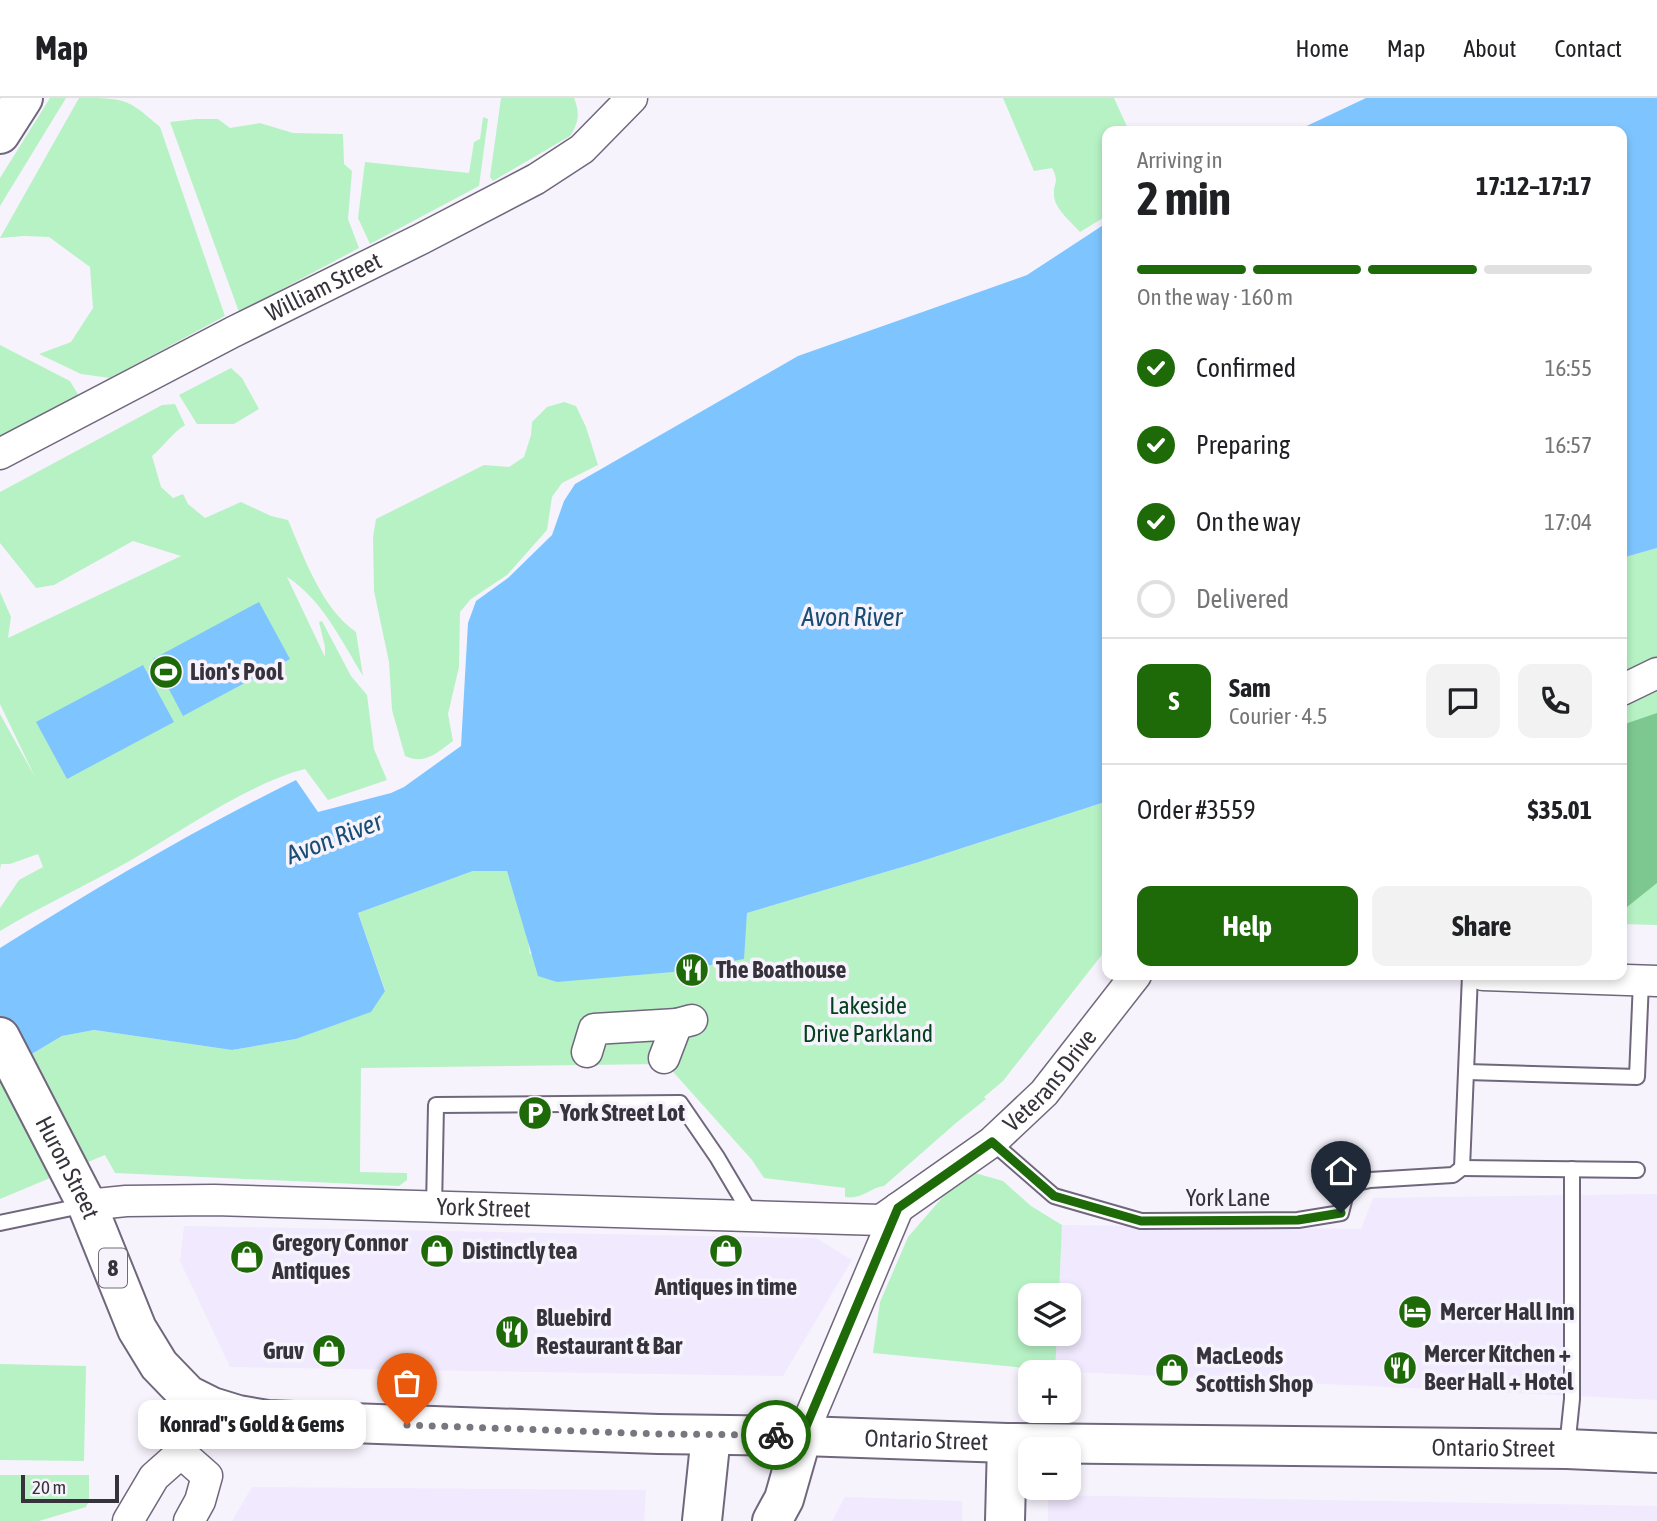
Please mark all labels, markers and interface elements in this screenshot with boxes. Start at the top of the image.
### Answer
text: Map [35,29,88,67]
text: Home [1295,35,1349,62]
text: Map [1387,35,1425,62]
text: About [1463,35,1516,62]
text: Contact [1554,35,1622,62]
text: Arriving in [1137,147,1223,173]
text: 17:12–17:17 [1476,171,1592,201]
text: 2 min [1137,172,1231,225]
street label: William Street [261,247,386,327]
text: On the way · 160 m [1137,284,1293,310]
icon: check [1137,349,1175,387]
text: Confirmed [1196,353,1296,383]
text: 16:55 [1545,355,1592,381]
icon: check [1137,426,1175,464]
text: Preparing [1196,430,1290,460]
text: 16:57 [1545,432,1592,458]
icon: check [1137,503,1175,541]
text: On the way [1196,507,1301,537]
text: 17:04 [1544,509,1592,535]
text: Delivered [1196,584,1289,614]
water label: Avon River [801,602,904,632]
sports icon: Lion's Pool [147,653,185,691]
place label: Lion's Pool [190,658,284,685]
button: chat [1426,664,1500,738]
button: phone [1518,664,1592,738]
text: Sam [1229,673,1271,703]
text: S [1169,686,1179,716]
text: Courier · 4.5 [1229,703,1328,729]
text: Order #3559 [1137,795,1256,825]
text: $35.01 [1528,795,1592,825]
water label: Avon River [281,806,388,870]
button: Help [1137,886,1358,966]
button: Share [1372,886,1592,966]
restaurant icon: The Boathouse [673,951,711,989]
place label: The Boathouse [716,956,847,983]
park label: Lakeside Drive Parkland [803,992,933,1047]
street label: Veterans Drive [998,1024,1102,1137]
parking icon: York Street Lot [516,1094,554,1132]
place label: York Street Lot [559,1099,685,1126]
street label: Huron Street [30,1112,105,1223]
pin [1311,1141,1371,1213]
icon: home [1322,1152,1360,1190]
street label: York Lane [1186,1184,1270,1211]
street label: York Street [436,1193,531,1222]
place label: Gregory Connor Antiques [271,1229,409,1284]
shop icon: Distinctly tea [418,1232,456,1270]
shop icon: Antiques in time [707,1232,745,1270]
place label: Distinctly tea [462,1237,577,1264]
shop icon: Gregory Connor Antiques [228,1238,266,1276]
road number: 8 [99,1248,127,1288]
place label: Antiques in time [654,1273,797,1300]
map controls [1018,1283,1081,1500]
button: layers [1018,1283,1081,1346]
hotel icon: Mercer Hall Inn [1396,1293,1434,1331]
place label: Mercer Hall Inn [1440,1298,1575,1325]
place label: Bluebird Restaurant & Bar [536,1304,683,1359]
restaurant icon: Bluebird Restaurant & Bar [493,1313,531,1351]
shop icon: Gruv [310,1332,348,1370]
place label: Gruv [263,1337,304,1364]
place label: Mercer Kitchen + Beer Hall + Hotel [1424,1340,1574,1395]
place label: MacLeods Scottish Shop [1196,1342,1313,1397]
restaurant icon: Mercer Kitchen + Beer Hall + Hotel [1381,1349,1419,1387]
shop icon: MacLeods Scottish Shop [1153,1351,1191,1389]
pin [377,1353,437,1425]
button: + [1018,1360,1081,1423]
icon: bag [388,1364,426,1402]
callout: Konrad"s Gold & Gems [138,1400,365,1450]
courier [741,1400,811,1470]
text: Konrad"s Gold & Gems [160,1411,344,1437]
icon: bike [757,1416,795,1454]
street label: Ontario Street [864,1424,989,1455]
street label: Ontario Street [1431,1434,1555,1462]
button: − [1018,1437,1081,1500]
scale bar [21,1472,119,1504]
text: 20 m [32,1476,66,1498]

